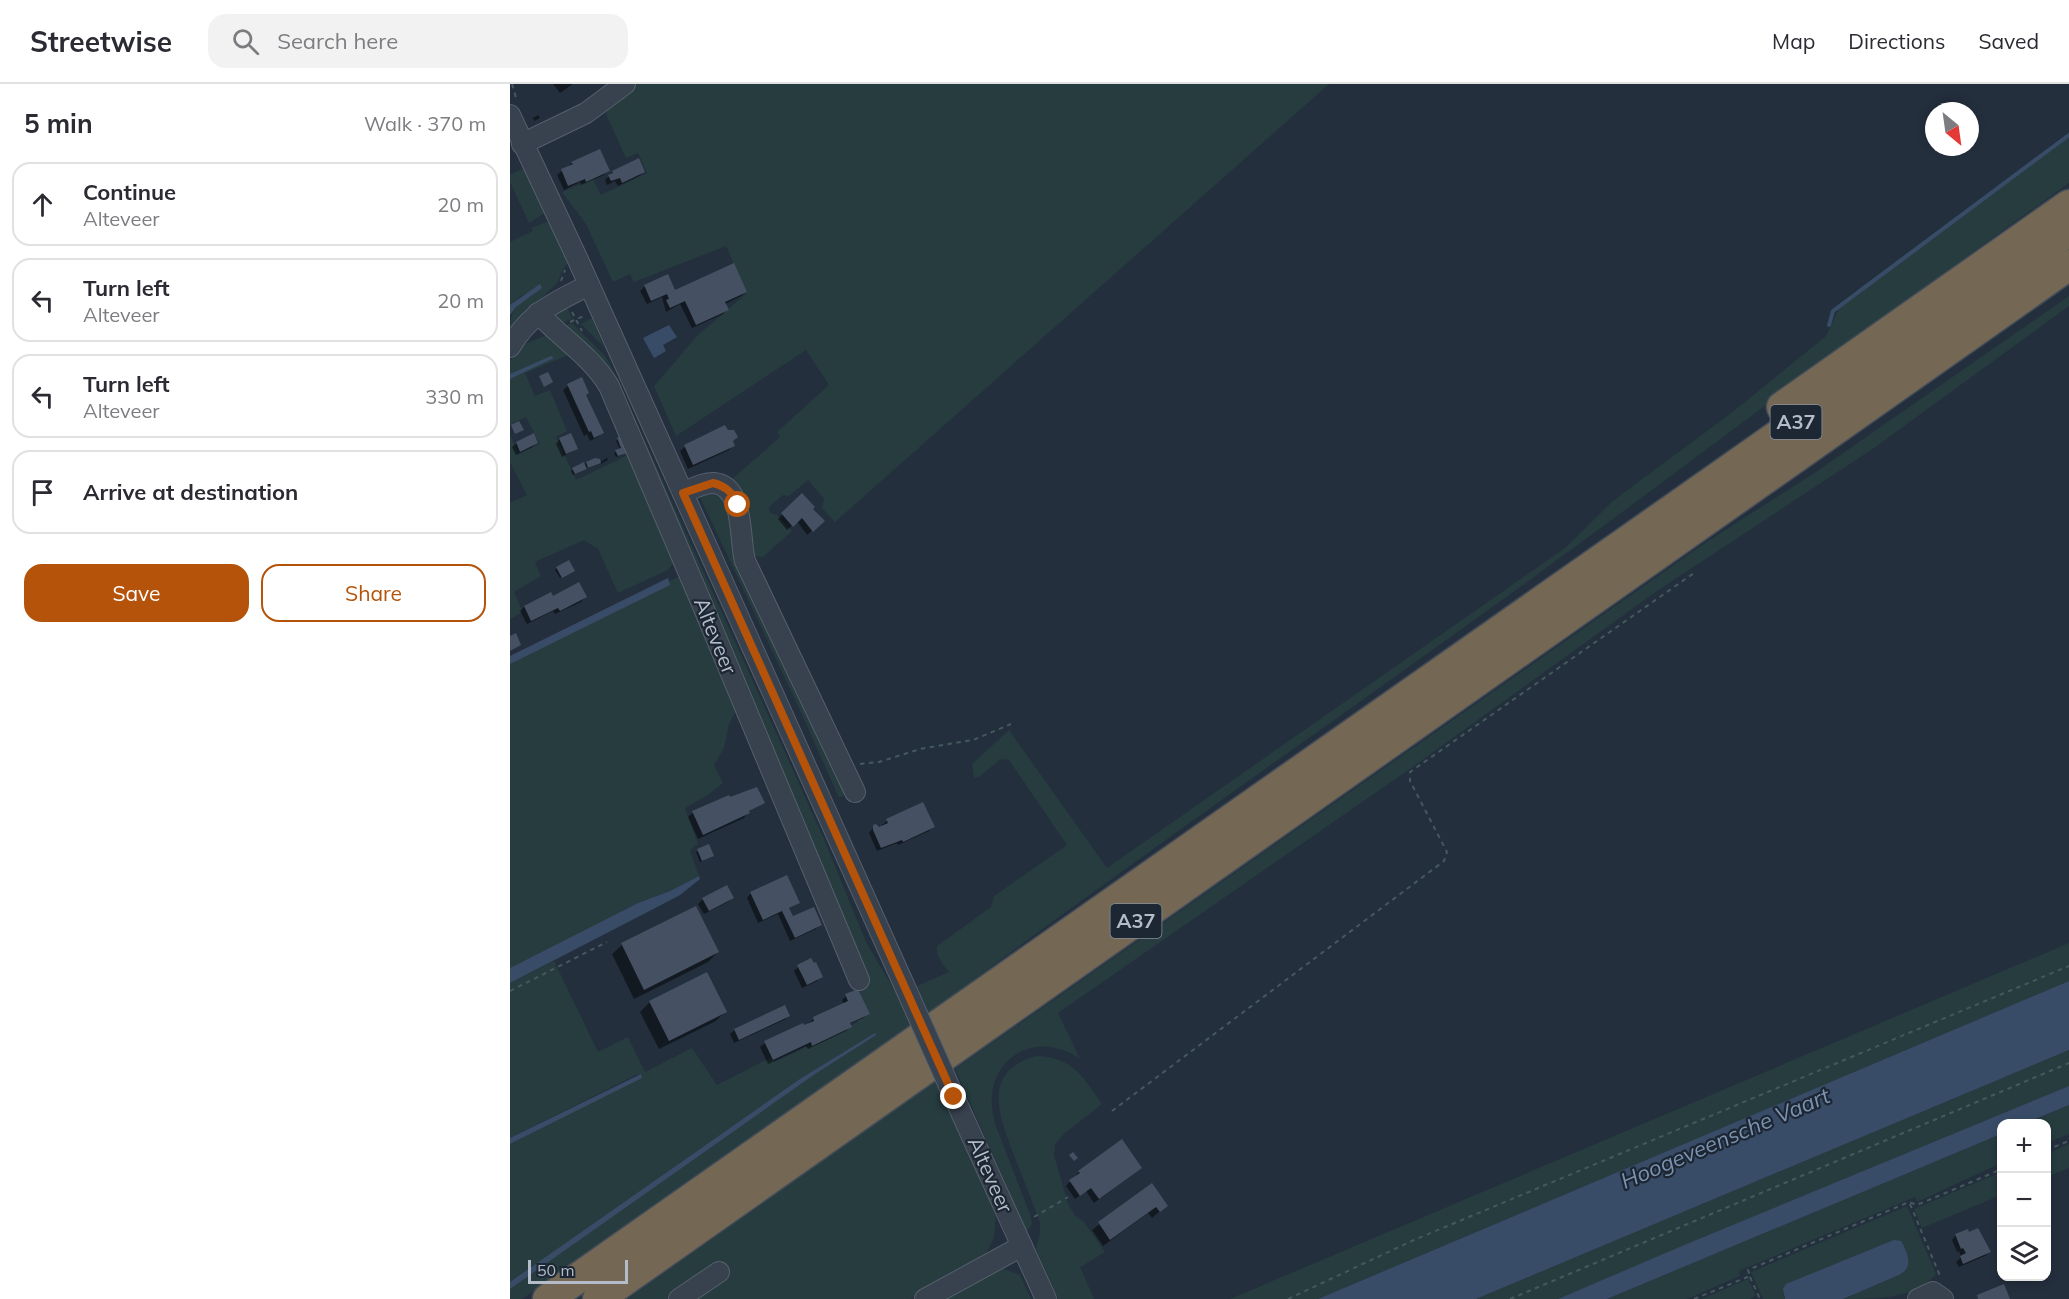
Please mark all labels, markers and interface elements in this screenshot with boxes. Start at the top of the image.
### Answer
search box [208,14,628,68]
text: Streetwise [30,24,172,59]
icon: search [229,25,262,58]
text: Search here [277,27,398,55]
text: Map [1772,28,1815,54]
text: Directions [1848,28,1945,54]
text: Saved [1978,28,2039,54]
north arrow [1925,102,1979,156]
text: 5 min [24,107,93,140]
text: Walk · 370 m [364,111,486,136]
text: Continue [83,178,176,206]
icon: ahead [26,188,59,221]
text: 20 m [437,192,484,217]
text: Alteveer [83,206,160,231]
text: Turn left [83,274,170,302]
icon: left [26,284,59,317]
text: 20 m [437,288,484,313]
text: Alteveer [83,302,160,327]
text: Turn left [83,370,170,398]
icon: left [26,380,59,413]
text: 330 m [425,384,484,409]
text: Alteveer [83,398,160,423]
road number: A37 [1770,405,1822,439]
icon: arrive [26,476,59,509]
text: Arrive at destination [83,478,298,506]
route start [724,491,750,517]
button: Save [24,564,249,622]
button: Share [261,564,486,622]
street label: Alteveer [689,593,743,678]
road number: A37 [1110,904,1162,938]
water label: Hoogeveensche Vaart [1616,1081,1835,1195]
route end [940,1083,966,1109]
map controls [1997,1119,2051,1281]
button: + [1997,1119,2051,1173]
street label: Alteveer [963,1133,1019,1217]
button: − [1997,1173,2051,1227]
button: layers [1997,1227,2051,1281]
scale bar [528,1257,628,1284]
text: 50 m [537,1260,574,1280]

